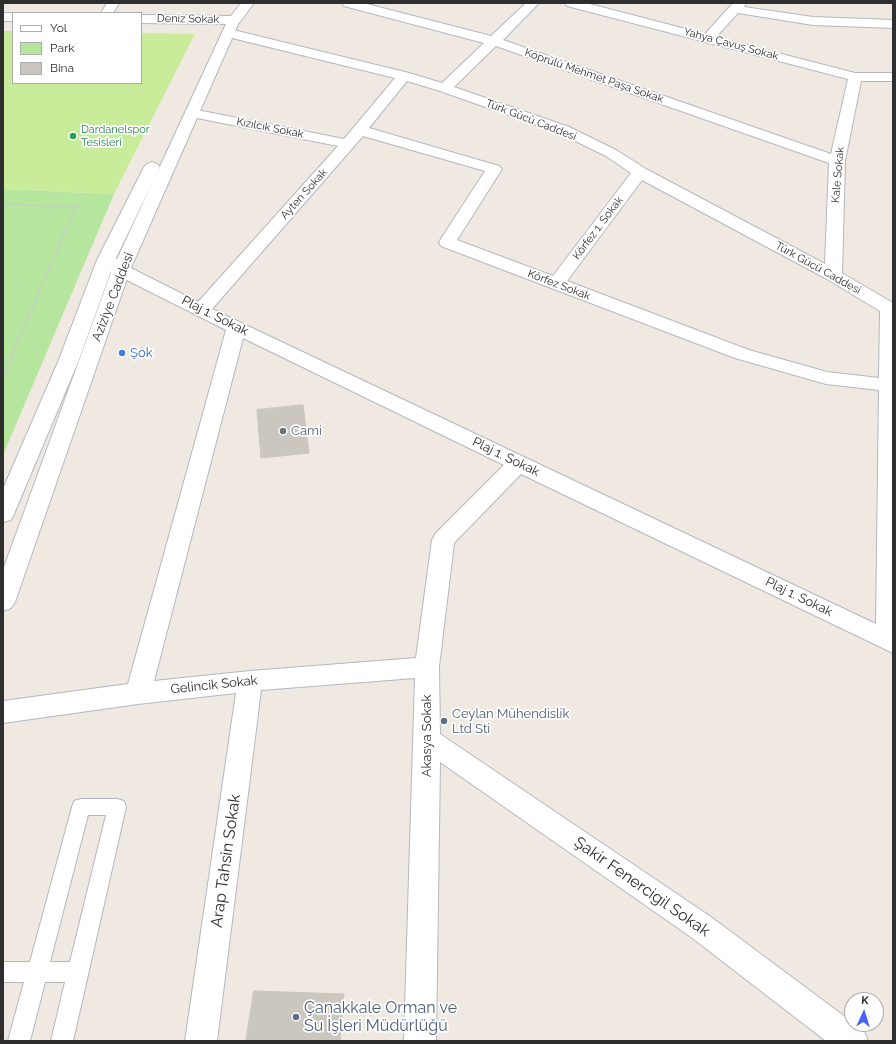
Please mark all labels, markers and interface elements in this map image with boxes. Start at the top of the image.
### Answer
legend [12,12,142,84]
street label: Deniz Sokak [157,12,219,26]
text: Yol [50,21,67,35]
street label: Yahya Çavuş Sokak [682,25,780,63]
text: Park [50,41,75,55]
street label: Köprülü Mehmet Paşa Sokak [523,46,665,106]
text: Bina [50,61,74,75]
street label: Türk Gücü Caddesi [484,97,578,143]
street label: Kızılcık Sokak [235,115,305,141]
place label: Dardanelspor Tesisleri [81,123,150,149]
marker: Dardanelspor Tesisleri [68,131,78,141]
street label: Kale Sokak [829,146,847,204]
street label: Ayten Sokak [278,166,330,222]
street label: Körfez 1. Sokak [570,194,626,262]
street label: Türk Gücü Caddesi [773,239,863,297]
street label: Aziziye Caddesi [89,250,137,344]
street label: Körfez Sokak [526,267,592,303]
street label: Plaj 1. Sokak [179,293,251,339]
place label: Şok [130,345,153,361]
marker: Şok [117,348,127,358]
place label: Cami [291,423,322,439]
marker: Cami [278,426,288,436]
street label: Plaj 1. Sokak [470,434,542,480]
street label: Plaj 1. Sokak [763,574,835,620]
street label: Gelincik Sokak [170,673,258,697]
street label: Akasya Sokak [419,695,435,777]
place label: Ceylan Mühendislik Ltd Sti [452,706,569,737]
marker: Ceylan Mühendislik Ltd Sti [439,716,449,726]
street label: Arap Tahsin Sokak [207,793,245,929]
street label: Şakir Fenercigil Sokak [570,833,714,941]
north arrow [844,992,884,1032]
text: K [861,994,869,1007]
place label: Çanakkale Orman ve Su İşleri Müdürlüğü [304,998,457,1036]
marker: Çanakkale Orman ve Su İşleri Müdürlüğü [291,1012,301,1022]

